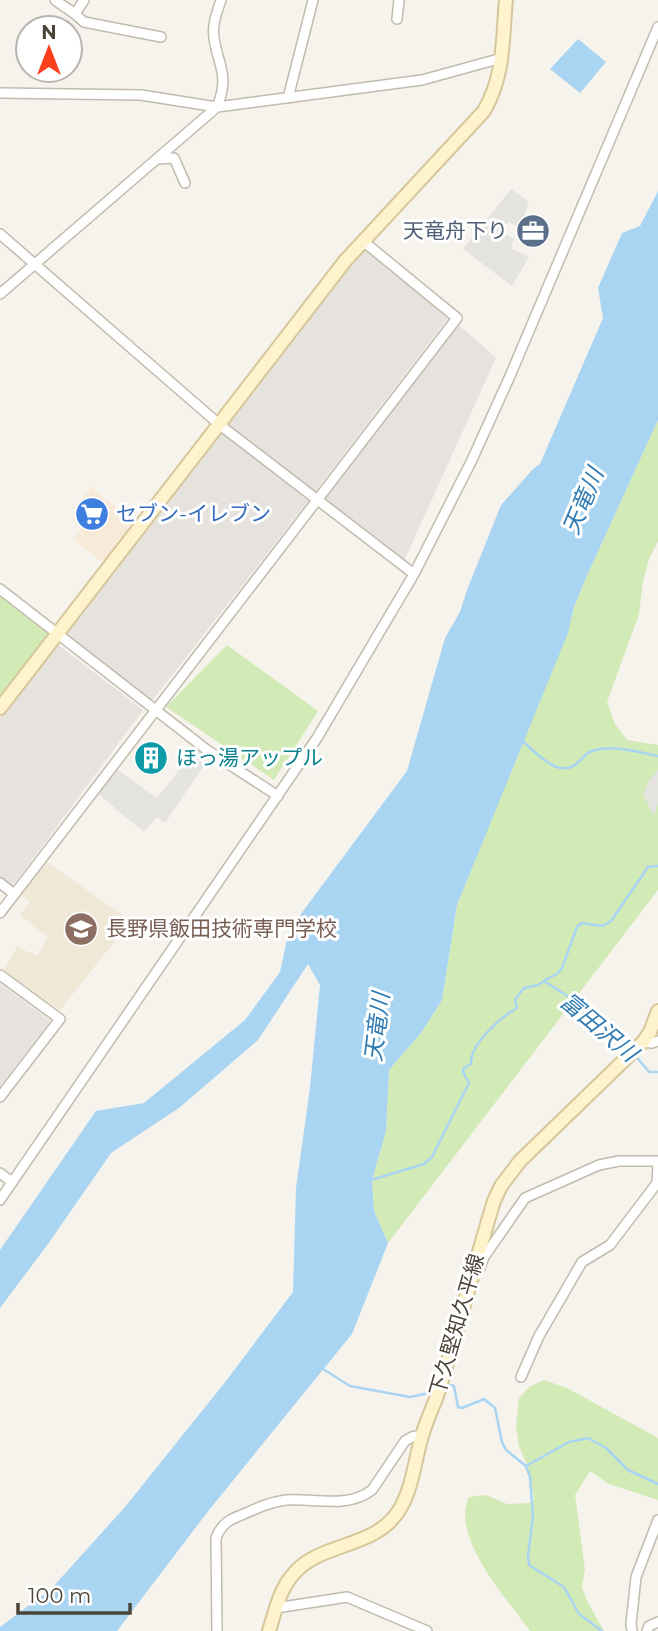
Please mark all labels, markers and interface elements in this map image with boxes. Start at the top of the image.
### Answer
north arrow [14,14,84,84]
text: N [41,21,57,44]
office icon: 天竜舟下り [514,212,552,250]
place label: 天竜舟下り [403,218,508,243]
water label: 天竜川 [557,461,611,538]
supermarket icon: セブン-イレブン [73,495,111,533]
place label: セブン-イレブン [116,501,271,526]
building icon: ほっ湯アップル [132,739,170,777]
place label: ほっ湯アップル [176,745,323,770]
school or university icon: 長野県飯田技術専門学校 [62,910,100,948]
place label: 長野県飯田技術専門学校 [106,916,337,941]
water label: 富田沢川 [555,987,646,1069]
water label: 天竜川 [359,988,395,1063]
street label: 下久堅知久平線 [424,1251,489,1399]
scale bar [18,1572,130,1616]
text: 100 m [28,1583,91,1608]

